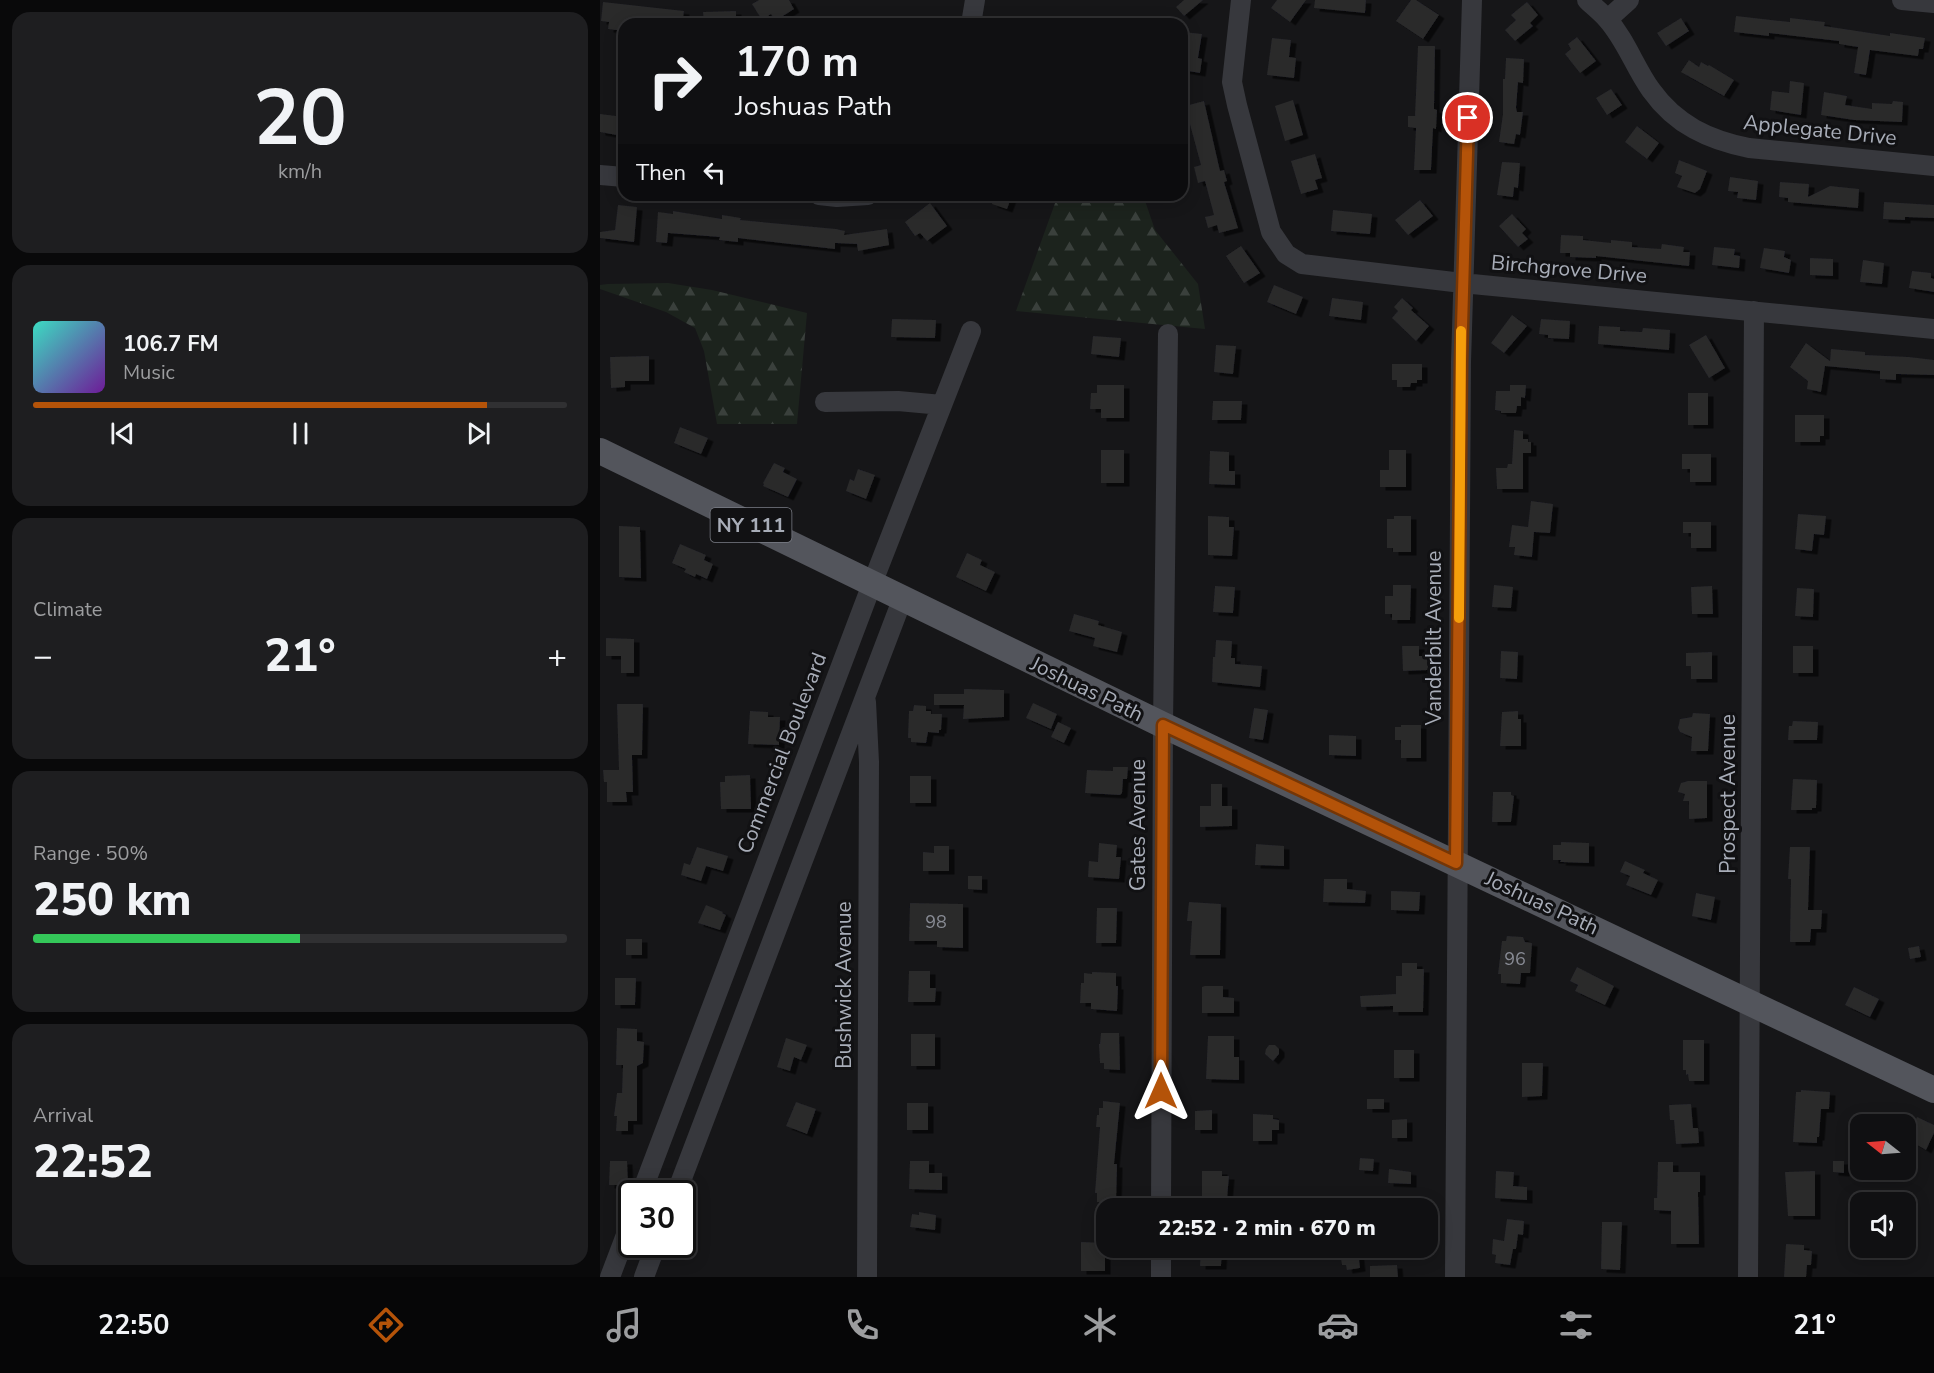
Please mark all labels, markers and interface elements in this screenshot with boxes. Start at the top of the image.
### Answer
text: 170 m [735,34,859,91]
icon: right [636,42,714,120]
text: 20 [253,65,347,172]
text: Joshuas Path [735,88,892,125]
pin [1442,92,1493,143]
icon: arrive [1451,101,1484,134]
street label: Applegate Drive [1742,108,1898,152]
icon: left [698,156,731,189]
text: km/h [278,158,322,185]
text: Then [636,158,686,188]
street label: Birchgrove Drive [1490,248,1648,290]
text: 106.7 FM [123,329,219,359]
text: Music [123,359,175,386]
icon: previous [106,417,139,450]
icon: pause [284,417,317,450]
icon: next [462,417,495,450]
road number: NY 111 [710,508,792,542]
street label: Vanderbilt Avenue [1420,551,1448,726]
text: Climate [33,596,102,623]
text: 21° [264,626,336,687]
text: − [33,634,53,679]
text: + [547,634,567,679]
street label: Commercial Boulevard [731,649,833,857]
street label: Joshuas Path [1025,649,1148,728]
street label: Prospect Avenue [1714,714,1742,874]
street label: Gates Avenue [1124,759,1152,891]
text: Range · 50% [33,840,148,867]
street label: Joshuas Path [1480,864,1603,941]
text: 250 km [33,870,192,931]
street label: Bushwick Avenue [830,901,858,1069]
house number: 98 [925,910,947,934]
house number: 96 [1504,947,1526,971]
position arrow [1129,1059,1193,1123]
text: Arrival [33,1102,93,1129]
north arrow [1850,1114,1916,1180]
map controls [1850,1114,1916,1258]
text: 22:52 [33,1132,153,1193]
speed limit sign: 30 [618,1180,696,1258]
button: sound [1850,1192,1916,1258]
text: 22:52 · 2 min · 670 m [1158,1213,1376,1243]
icon: directions [365,1304,407,1346]
icon: music [603,1304,645,1346]
icon: phone [841,1304,883,1346]
icon: climate [1079,1304,1121,1346]
icon: car [1317,1304,1359,1346]
icon: filters [1555,1304,1597,1346]
text: 22:50 [98,1307,169,1344]
text: 21° [1793,1307,1836,1344]

